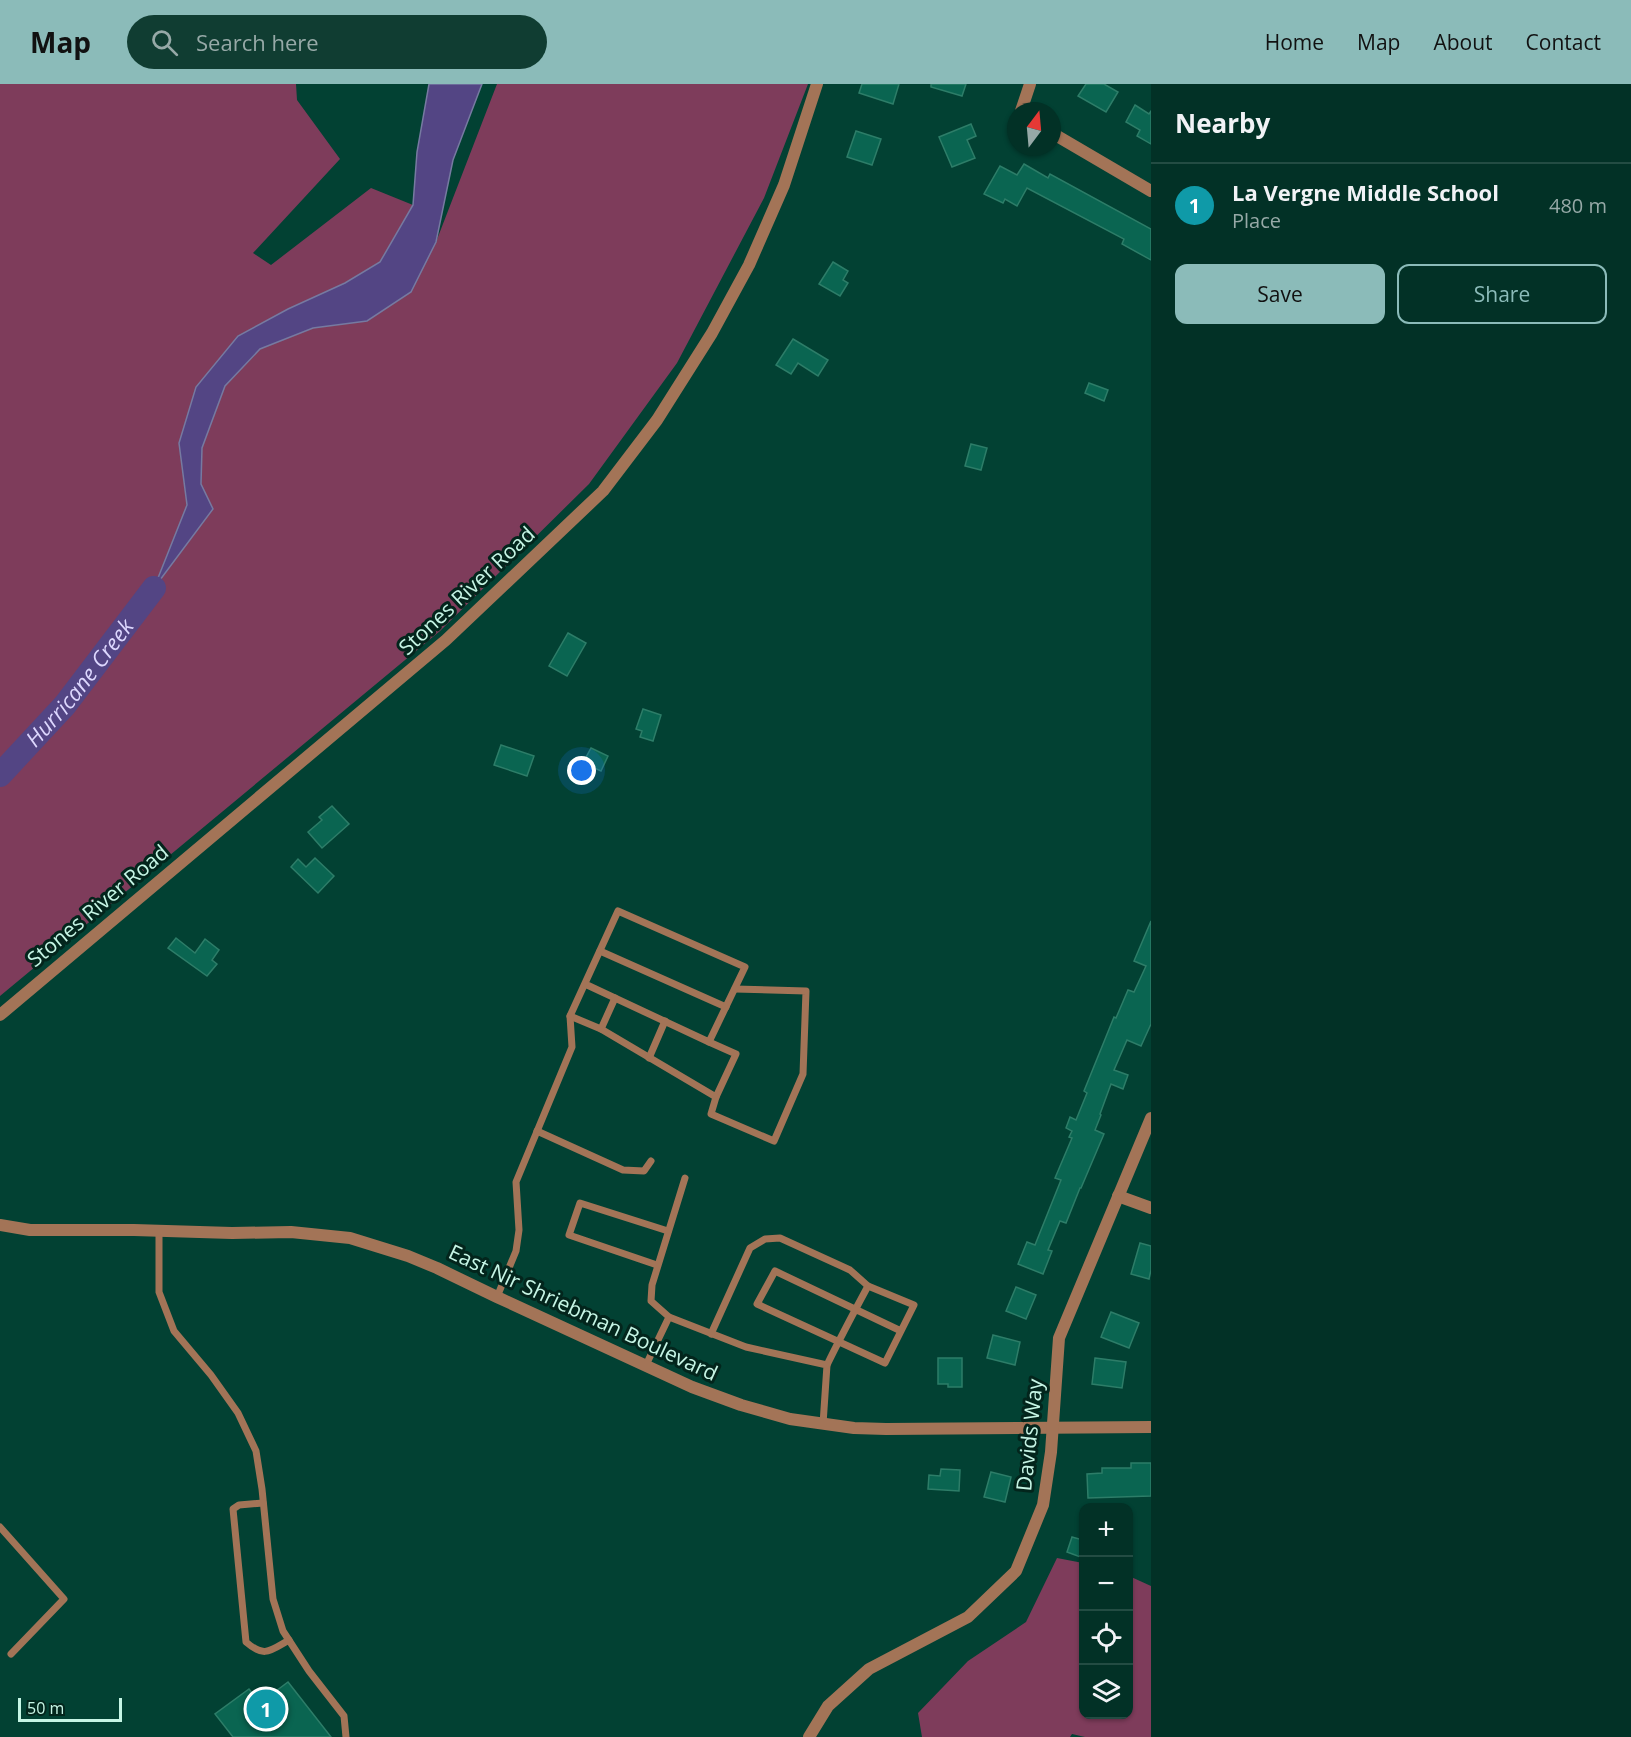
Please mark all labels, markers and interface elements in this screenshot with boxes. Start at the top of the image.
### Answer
search box [127,15,547,69]
text: Map [30,23,91,61]
icon: search [148,26,181,59]
text: Search here [196,27,319,57]
text: Home [1265,28,1324,56]
text: Map [1357,28,1400,56]
text: About [1433,28,1493,56]
text: Contact [1526,28,1601,56]
north arrow [1007,102,1061,156]
text: Nearby [1175,105,1270,141]
text: La Vergne Middle School [1232,177,1499,207]
text: 1 [1189,192,1200,219]
text: 480 m [1549,192,1607,219]
text: Place [1232,207,1281,234]
button: Save [1175,264,1385,324]
button: Share [1397,264,1607,324]
street label: Stones River Road [392,520,540,661]
water label: Hurricane Creek [18,611,140,753]
your location [567,756,596,785]
street label: Stones River Road [21,838,174,973]
street label: East Nir Shriebman Boulevard [444,1237,722,1387]
street label: Davids Way [1009,1377,1049,1492]
map controls [1079,1503,1133,1719]
button: + [1079,1503,1133,1557]
button: − [1079,1557,1133,1611]
button: locate [1079,1611,1133,1665]
button: layers [1079,1665,1133,1719]
pin: 1 [246,1686,286,1732]
scale bar [18,1695,122,1722]
text: 50 m [27,1697,64,1719]

